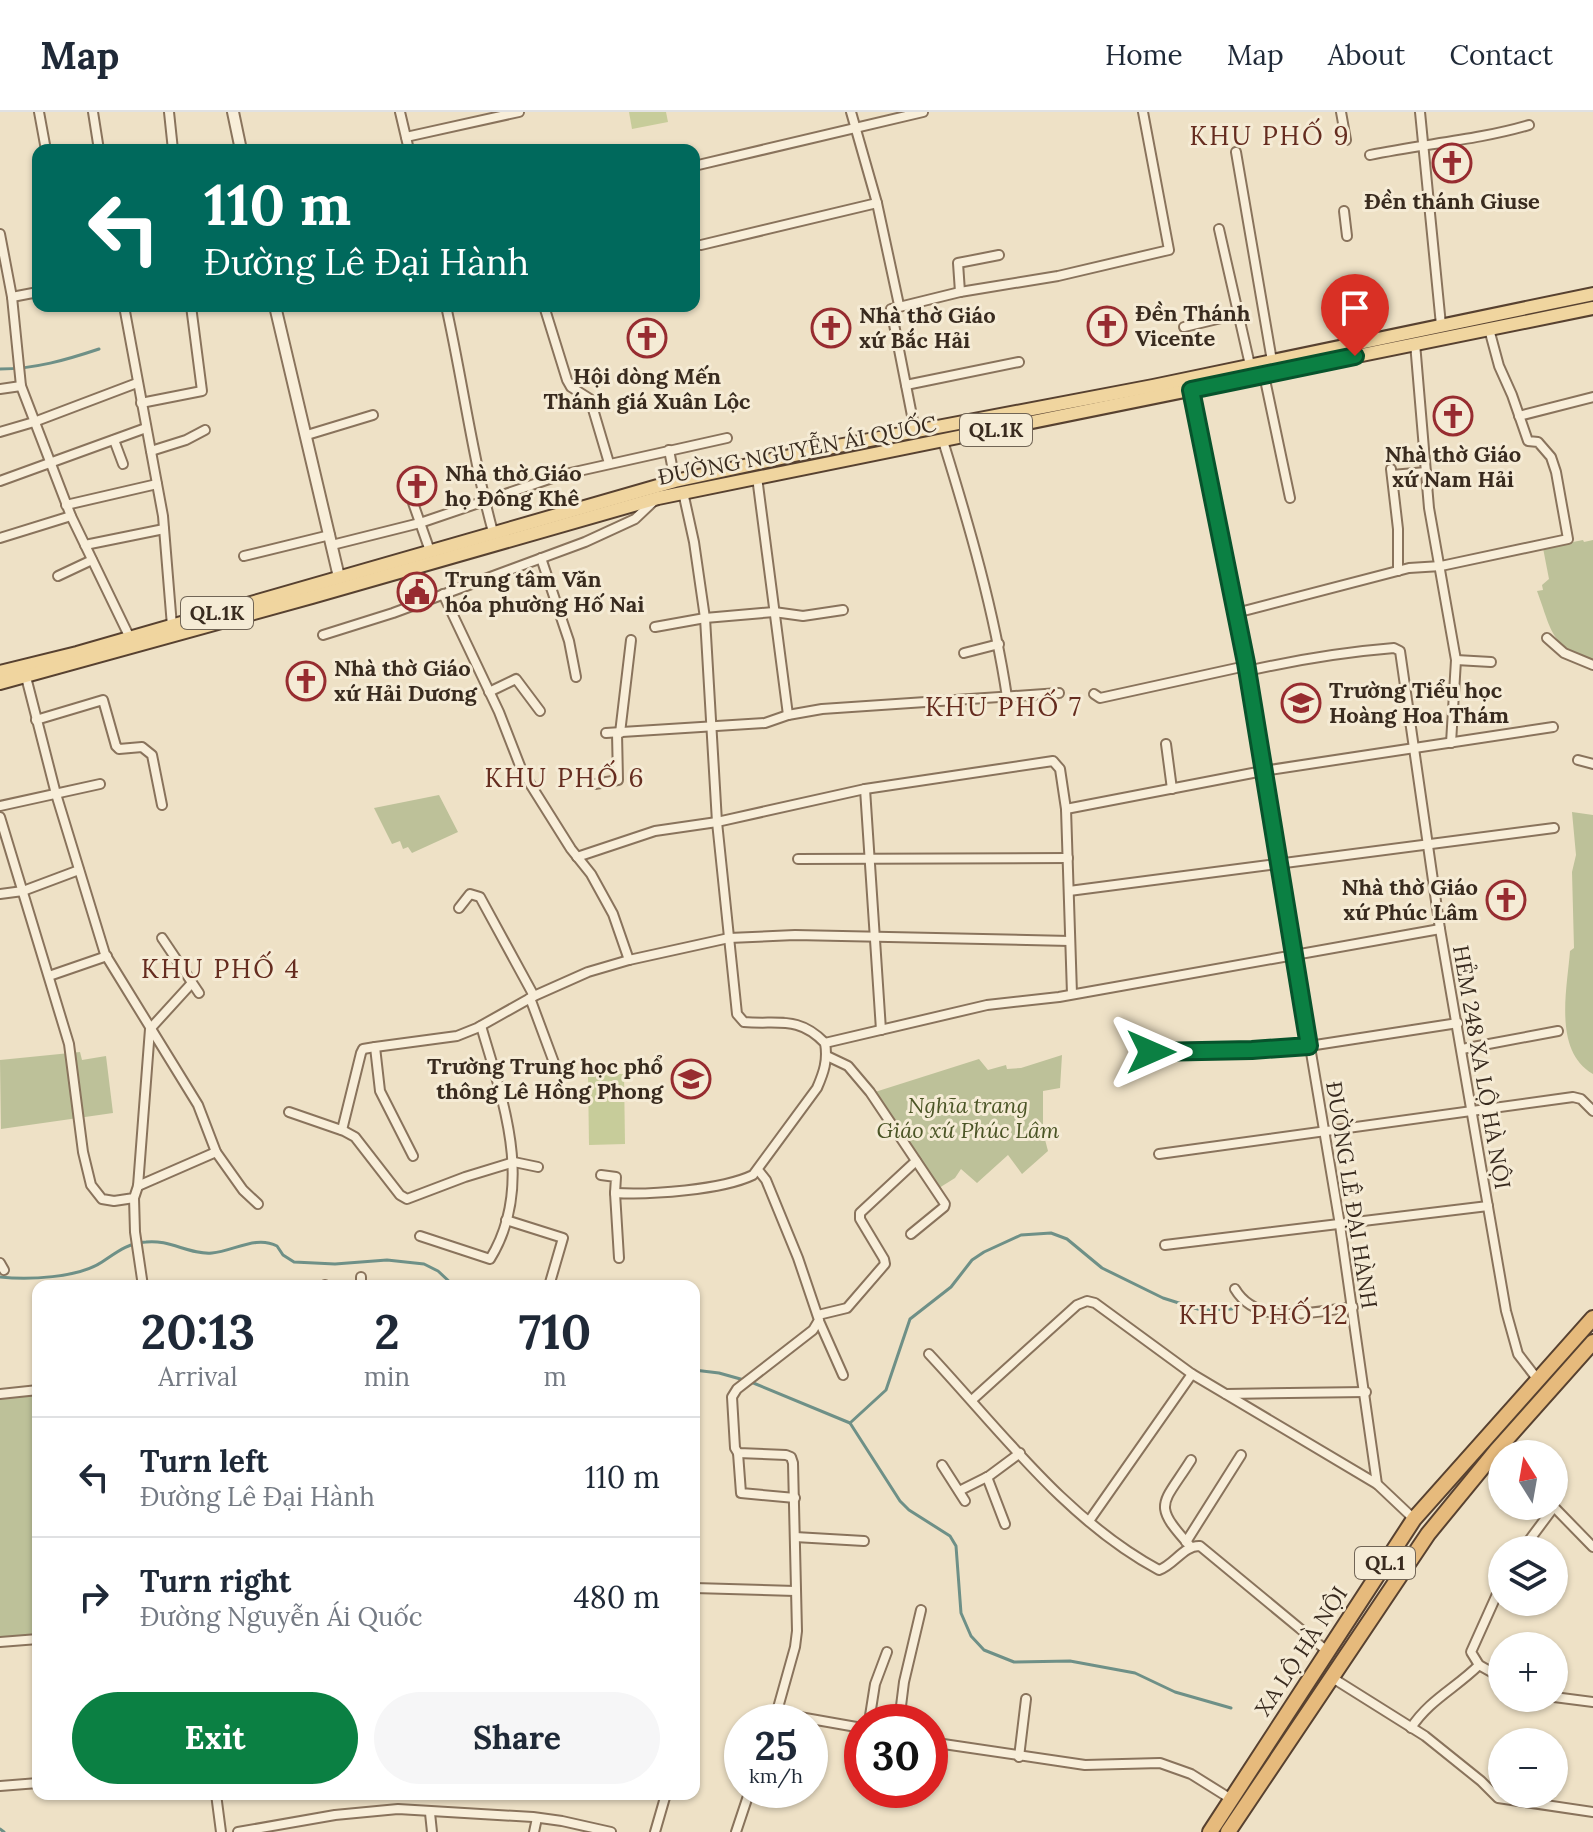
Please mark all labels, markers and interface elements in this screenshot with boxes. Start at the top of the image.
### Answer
text: Map [40,31,119,79]
text: Home [1105,37,1183,73]
text: Map [1227,37,1284,73]
text: About [1328,37,1405,73]
text: Contact [1449,37,1553,73]
district label: KHU PHỐ 9 [1190,117,1350,152]
church icon: Đền thánh Giuse [1431,142,1473,184]
text: 110 m [204,169,351,240]
icon: left [72,176,176,280]
place label: Đền thánh Giuse [1364,187,1540,215]
text: Đường Lê Đại Hành [204,239,529,285]
pin [1321,274,1389,356]
icon: arrive [1333,286,1377,330]
place label: Đền Thánh Vicente [1135,299,1251,352]
place label: Nhà thờ Giáo xứ Bắc Hải [859,301,996,354]
church icon: Đền Thánh Vicente [1086,305,1128,347]
church icon: Nhà thờ Giáo xứ Bắc Hải [810,307,852,349]
church icon: Hội dòng Mến Thánh giá Xuân Lộc [626,317,668,359]
place label: Hội dòng Mến Thánh giá Xuân Lộc [543,362,751,415]
church icon: Nhà thờ Giáo xứ Nam Hải [1432,395,1474,437]
street label: ĐƯỜNG NGUYỄN ÁI QUỐC [655,408,939,491]
road number: QL.1K [960,414,1032,446]
place label: Nhà thờ Giáo xứ Nam Hải [1385,440,1521,493]
place label: Nhà thờ Giáo họ Đông Khê [445,459,582,512]
church icon: Nhà thờ Giáo họ Đông Khê [396,465,438,507]
place label: Trung tâm Văn hóa phường Hố Nai [445,565,644,618]
public building icon: Trung tâm Văn hóa phường Hố Nai [396,571,438,613]
road number: QL.1K [181,597,253,629]
place label: Nhà thờ Giáo xứ Hải Dương [334,654,477,707]
church icon: Nhà thờ Giáo xứ Hải Dương [285,660,327,702]
place label: Trường Tiểu học Hoàng Hoa Thám [1329,676,1509,729]
school or university icon: Trường Tiểu học Hoàng Hoa Thám [1280,682,1322,724]
district label: KHU PHỐ 7 [925,688,1083,723]
district label: KHU PHỐ 6 [485,759,645,794]
place label: Nhà thờ Giáo xứ Phúc Lâm [1341,873,1478,926]
church icon: Nhà thờ Giáo xứ Phúc Lâm [1485,879,1527,921]
street label: HẺM 248 XA LỘ HÀ NỘI [1447,943,1517,1191]
district label: KHU PHỐ 4 [141,950,301,985]
position arrow [1109,1010,1193,1094]
place label: Trường Trung học phổ thông Lê Hồng Phong [427,1052,664,1105]
school or university icon: Trường Trung học phổ thông Lê Hồng Phong [670,1058,712,1100]
street label: ĐƯỜNG LÊ ĐẠI HÀNH [1320,1079,1384,1311]
park label: Nghĩa trang Giáo xứ Phúc Lâm [877,1091,1060,1144]
district label: KHU PHỐ 12 [1178,1296,1350,1331]
text: 20:13 [141,1301,255,1362]
text: 2 [374,1301,400,1362]
text: 710 [519,1301,591,1362]
text: Arrival [158,1360,238,1393]
text: min [364,1360,410,1393]
text: m [543,1360,567,1393]
north arrow [1488,1440,1568,1520]
map controls [1488,1440,1568,1808]
text: Turn left [140,1442,268,1480]
icon: left [72,1455,116,1499]
text: 110 m [585,1458,660,1496]
text: Đường Lê Đại Hành [140,1480,375,1513]
button: layers [1488,1536,1568,1616]
road number: QL.1 [1355,1547,1415,1579]
text: Turn right [140,1562,291,1600]
icon: right [72,1575,116,1619]
text: 480 m [574,1578,660,1616]
street label: XA LỘ HÀ NỘI [1249,1581,1353,1721]
text: Đường Nguyễn Ái Quốc [140,1600,423,1633]
button: + [1488,1632,1568,1712]
button: Exit [72,1692,358,1784]
button: Share [374,1692,660,1784]
speed limit sign: 30 [844,1704,948,1808]
text: 25 [755,1720,797,1771]
button: − [1488,1728,1568,1808]
text: km/h [749,1763,803,1788]

